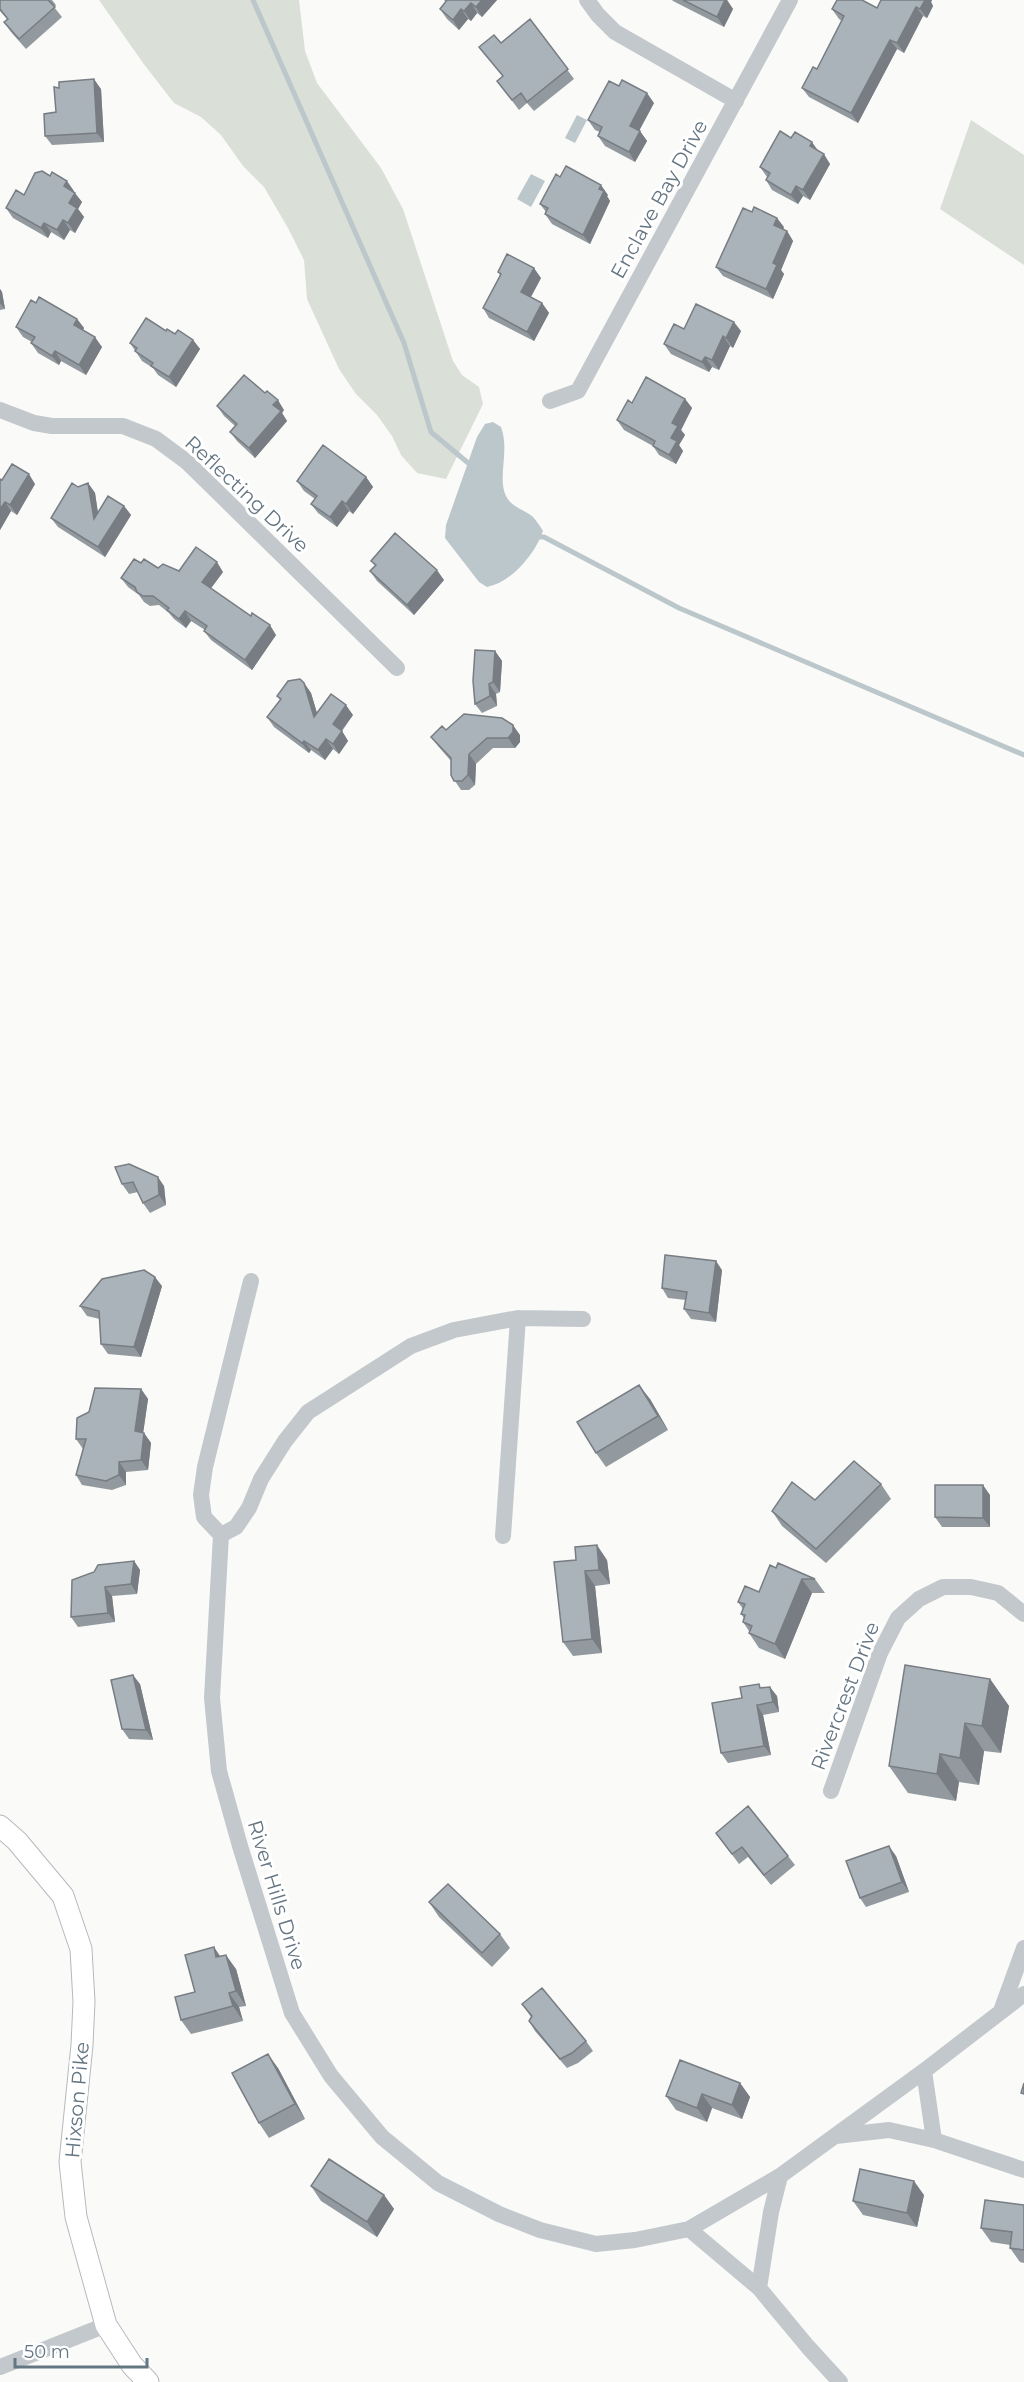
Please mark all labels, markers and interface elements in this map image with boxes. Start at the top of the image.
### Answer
street label: Enclave Bay Drive [605,115,713,283]
street label: Reflecting Drive [180,430,314,558]
street label: Rivercrest Drive [806,1618,884,1774]
street label: River Hills Drive [243,1817,311,1973]
street label: Hixson Pike [60,2041,94,2159]
scale bar [15,2331,147,2369]
text: 50 m [24,2341,70,2363]

